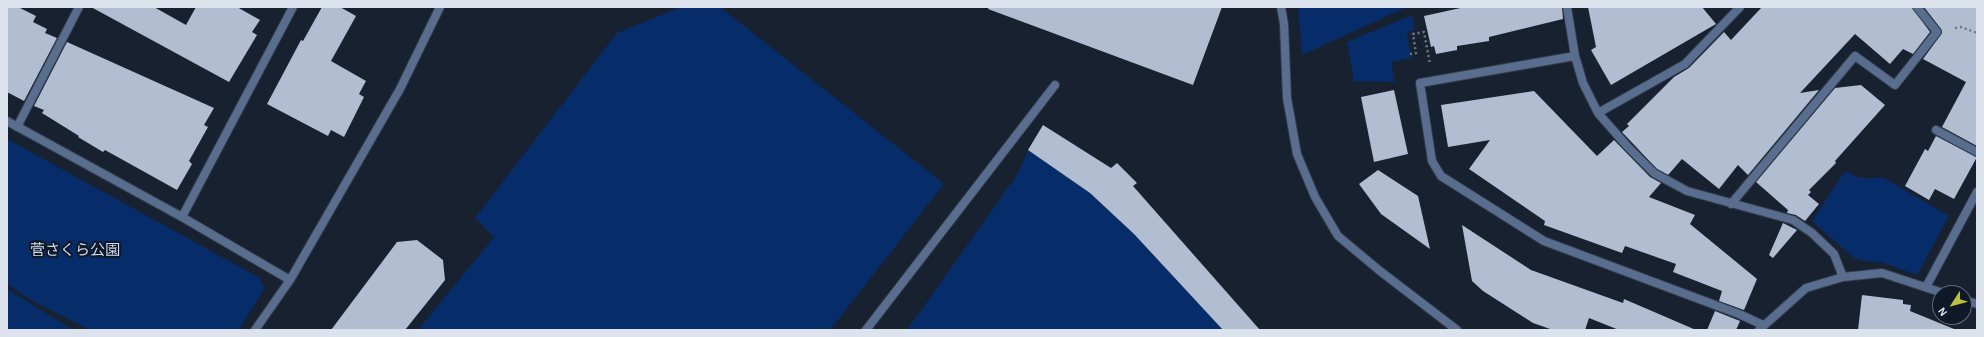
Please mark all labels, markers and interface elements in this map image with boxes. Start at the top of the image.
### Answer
park label: 菅さくら公園 [30,241,120,259]
north arrow [1932,285,1972,325]
text: N [1936,305,1949,318]

